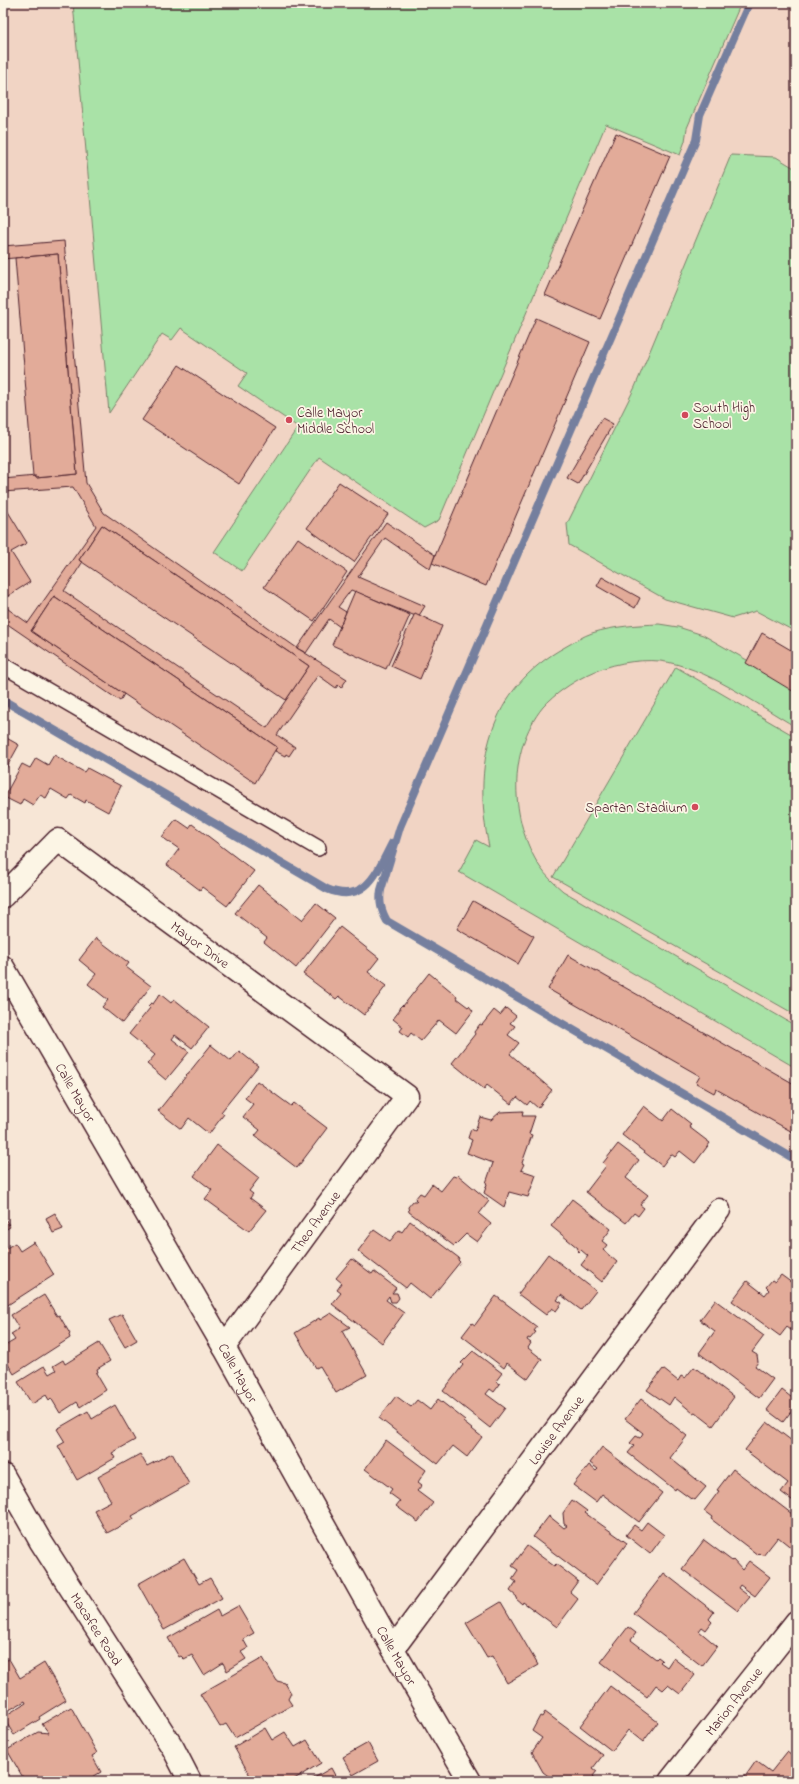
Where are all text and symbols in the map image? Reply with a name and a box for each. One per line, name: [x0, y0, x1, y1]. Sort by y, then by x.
place label: South High School: [693, 398, 755, 435]
place label: Calle Mayor Middle School: [297, 403, 374, 440]
marker: South High School: [680, 410, 690, 420]
marker: Calle Mayor Middle School: [284, 415, 294, 425]
place label: Spartan Stadium: [585, 798, 687, 819]
marker: Spartan Stadium: [690, 802, 700, 812]
street label: Mayor Drive: [166, 917, 234, 975]
street label: Calle Mayor: [49, 1059, 101, 1127]
street label: Theo Avenue: [286, 1186, 347, 1259]
street label: Calle Mayor: [212, 1340, 263, 1408]
street label: Louise Avenue: [524, 1391, 590, 1470]
street label: Macafee Road: [64, 1589, 127, 1670]
street label: Calle Mayor: [370, 1622, 421, 1690]
street label: Marion Avenue: [701, 1663, 769, 1741]

